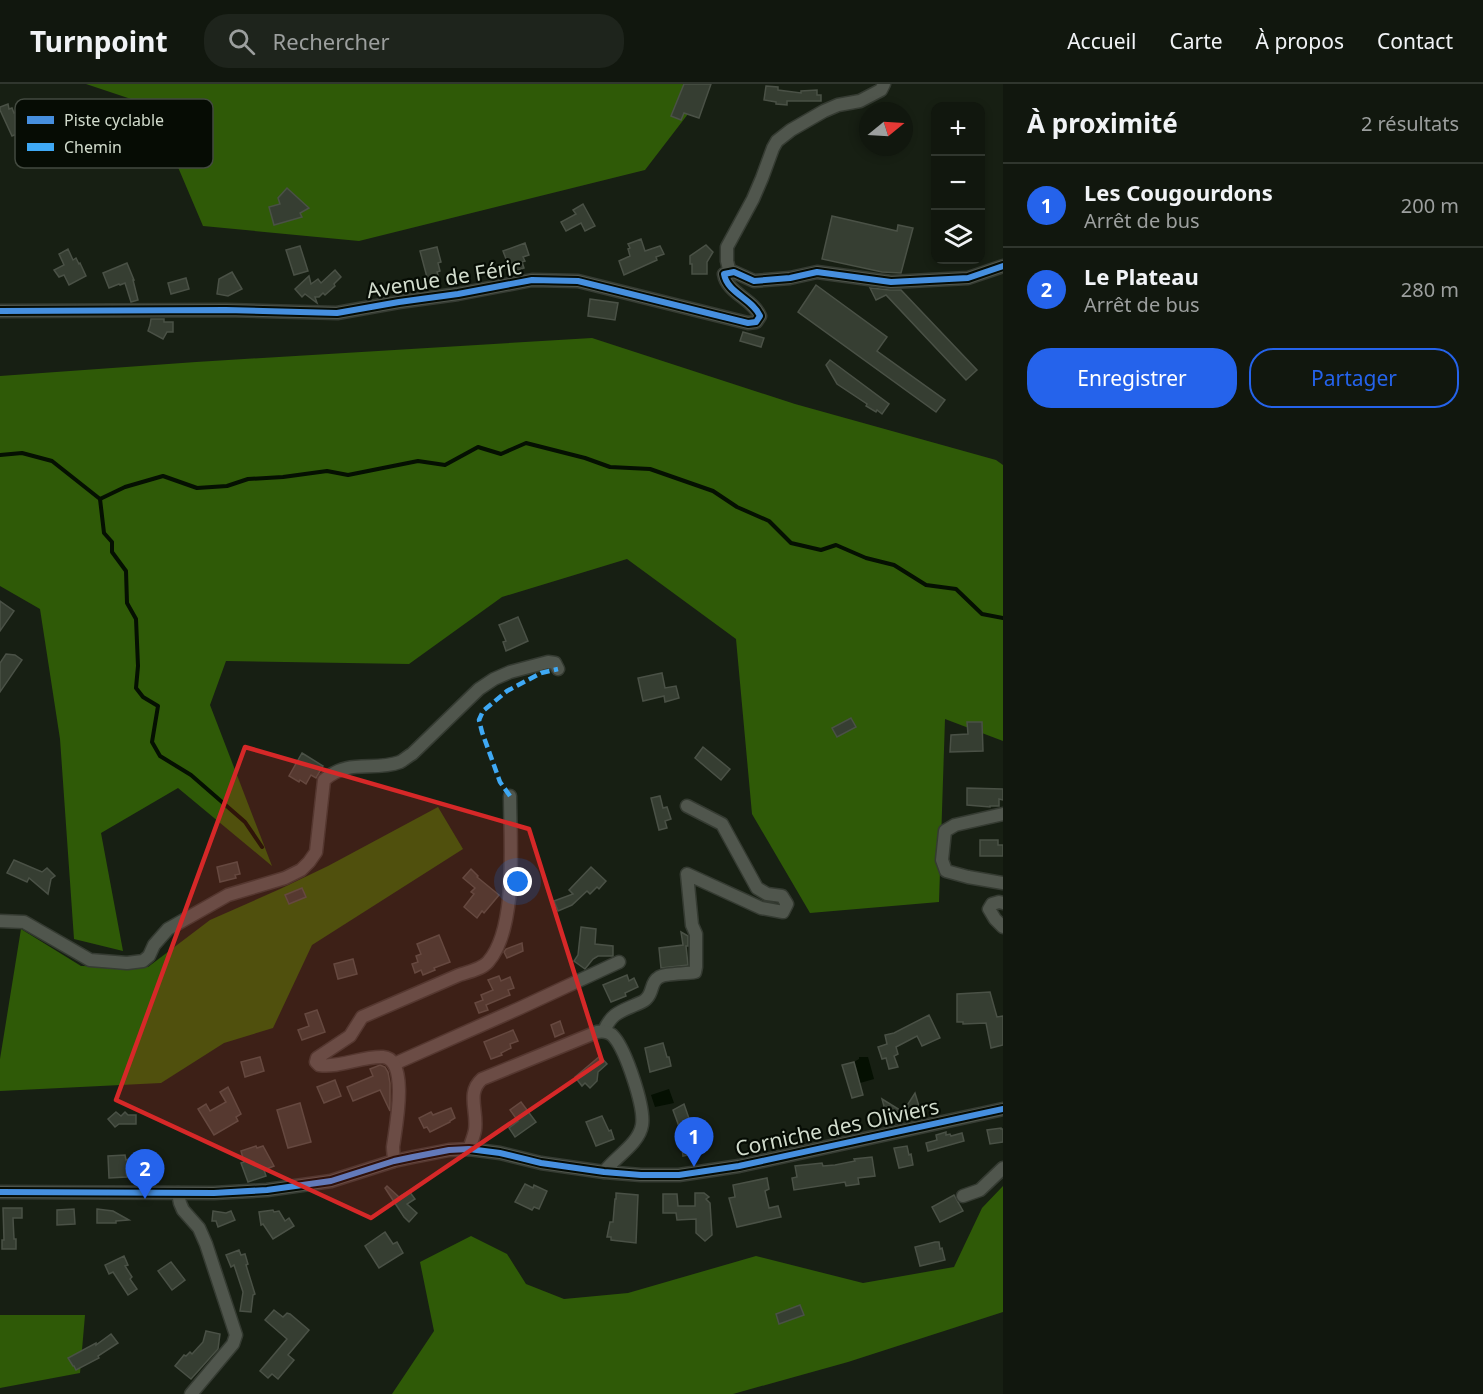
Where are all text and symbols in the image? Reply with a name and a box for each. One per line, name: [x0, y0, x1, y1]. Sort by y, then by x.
search box: [204, 14, 624, 68]
text: Turnpoint: [30, 22, 168, 60]
icon: search: [225, 25, 258, 58]
text: Rechercher: [273, 26, 390, 56]
text: Accueil: [1067, 27, 1136, 55]
text: Carte: [1169, 27, 1223, 55]
text: À propos: [1256, 27, 1344, 55]
text: Contact: [1377, 27, 1453, 55]
legend: [15, 99, 213, 168]
north arrow: [859, 102, 913, 156]
map controls: [931, 102, 985, 264]
button: +: [931, 102, 985, 156]
text: À proximité: [1027, 105, 1178, 141]
text: Piste cyclable: [64, 109, 164, 131]
text: 2 résultats: [1361, 110, 1459, 137]
text: Chemin: [64, 136, 122, 158]
button: −: [931, 156, 985, 210]
text: Les Cougourdons: [1084, 177, 1273, 207]
text: 1: [1041, 192, 1052, 219]
text: 200 m: [1401, 192, 1459, 219]
text: Arrêt de bus: [1084, 207, 1200, 234]
button: layers: [931, 210, 985, 264]
street label: Avenue de Féric: [365, 252, 523, 304]
text: Le Plateau: [1084, 261, 1199, 291]
text: 2: [1041, 276, 1052, 303]
text: 280 m: [1401, 276, 1459, 303]
text: Arrêt de bus: [1084, 291, 1200, 318]
button: Enregistrer: [1027, 348, 1237, 408]
button: Partager: [1249, 348, 1459, 408]
your location: [503, 867, 532, 896]
street label: Corniche des Oliviers: [733, 1092, 941, 1162]
pin: 1: [674, 1118, 714, 1167]
pin: 2: [126, 1150, 164, 1199]

